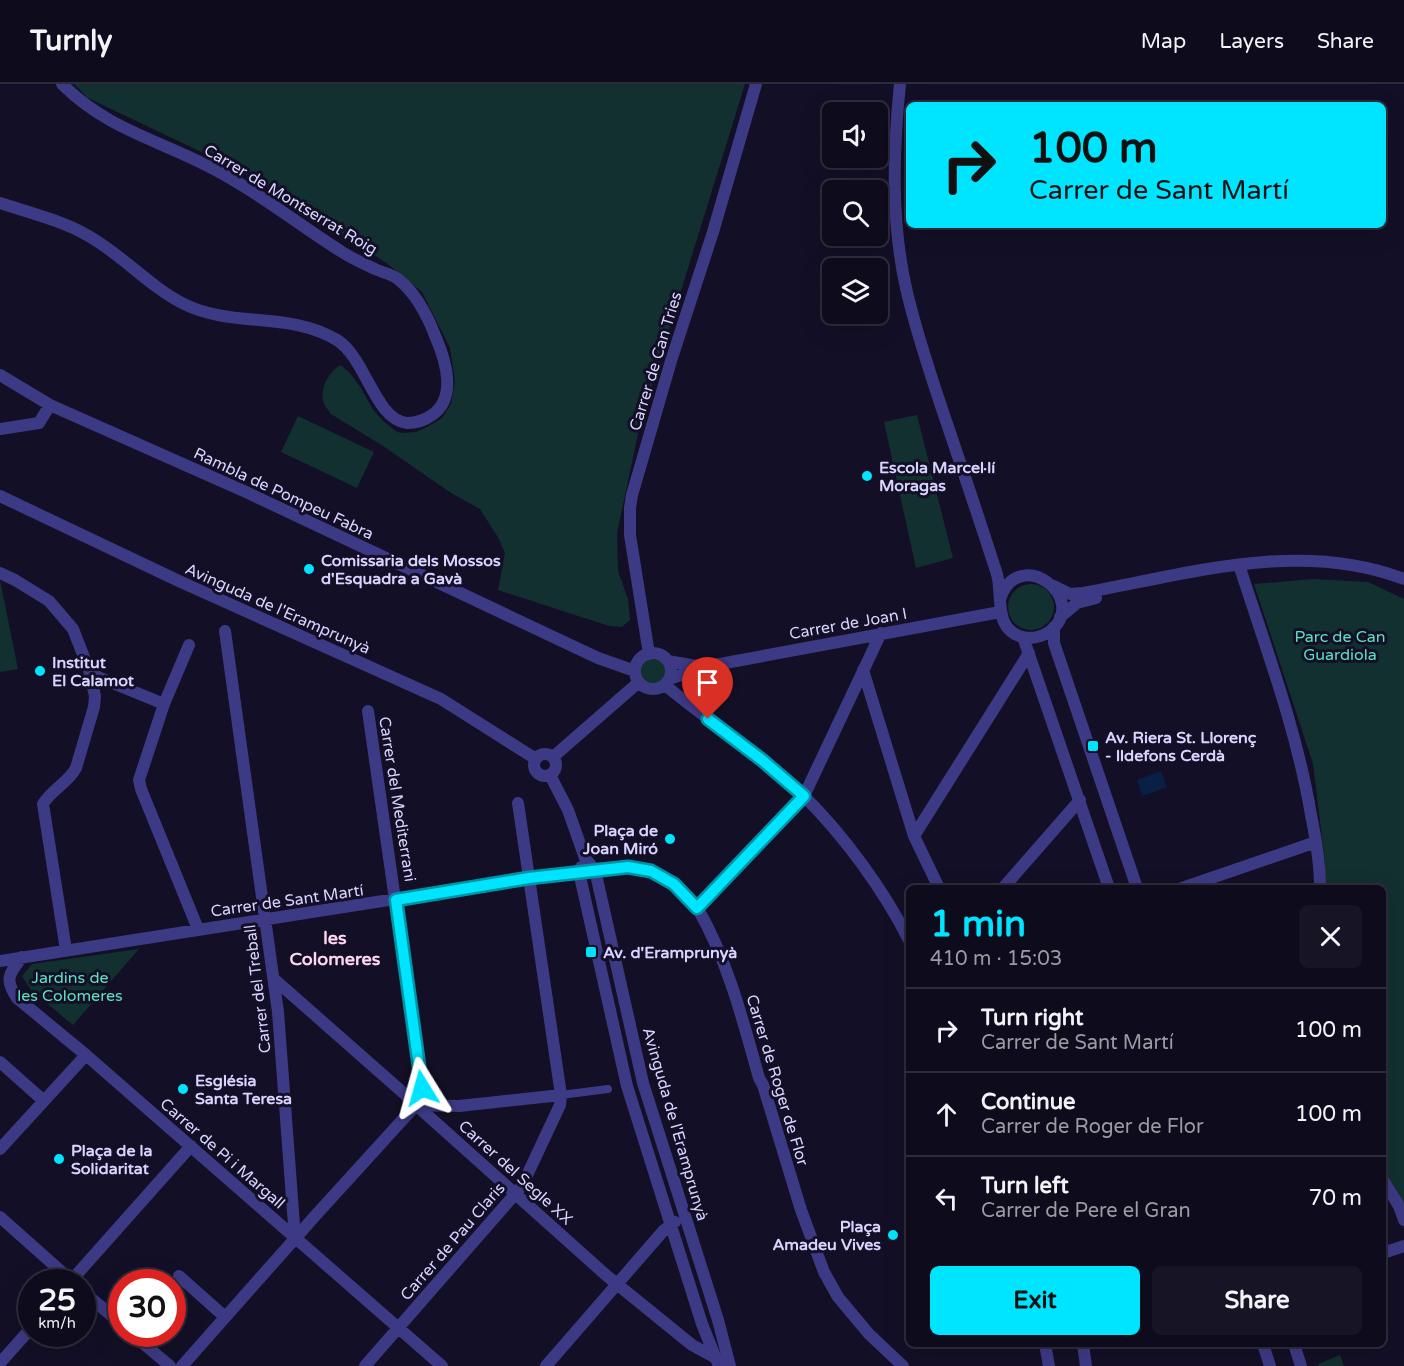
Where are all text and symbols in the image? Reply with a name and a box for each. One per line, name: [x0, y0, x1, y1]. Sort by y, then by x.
text: Turnly: [30, 24, 112, 58]
text: Map: [1141, 29, 1186, 54]
text: Layers: [1219, 29, 1284, 54]
text: Share: [1317, 29, 1374, 54]
map controls: [822, 102, 888, 324]
button: sound: [822, 102, 888, 168]
text: 100 m: [1029, 123, 1158, 174]
icon: right: [930, 126, 1008, 204]
street label: Carrer de Montserrat Roig: [200, 140, 381, 260]
text: Carrer de Sant Martí: [1029, 174, 1289, 207]
button: search: [822, 180, 888, 246]
button: layers: [822, 258, 888, 324]
street label: Carrer de Can Tries: [625, 289, 687, 433]
street label: Rambla de Pompeu Fabra: [190, 443, 377, 544]
place label: Escola Marcel·lí Moragas: [879, 458, 995, 496]
marker: Escola Marcel·lí Moragas: [860, 469, 874, 483]
place label: Comissaria dels Mossos d'Esquadra a Gavà: [321, 551, 501, 589]
street label: Avinguda de l'Eramprunyà: [182, 559, 373, 659]
marker: Comissaria dels Mossos d'Esquadra a Gavà: [302, 562, 316, 576]
street label: Carrer de Joan I: [788, 604, 909, 644]
park label: Parc de Can Guardiola: [1294, 627, 1386, 665]
place label: Institut El Calamot: [52, 653, 135, 691]
pin: [682, 657, 733, 719]
marker: Institut El Calamot: [33, 664, 47, 678]
icon: arrive: [691, 666, 724, 699]
street label: Carrer del Mediterrani: [374, 715, 420, 883]
place label: Av. Riera St. Llorenç - Ildefons Cerdà: [1105, 728, 1257, 766]
marker: Av. Riera St. Llorenç - Ildefons Cerdà: [1086, 739, 1100, 753]
place label: Plaça de Joan Miró: [582, 821, 658, 859]
marker: Plaça de Joan Miró: [663, 832, 677, 846]
street label: Carrer de Sant Martí: [209, 880, 365, 922]
text: 1 min: [930, 903, 1026, 946]
button: close: [1299, 905, 1362, 968]
street label: Carrer del Treball: [240, 923, 276, 1054]
district label: les Colomeres: [290, 927, 381, 970]
place label: Av. d'Eramprunyà: [603, 943, 737, 963]
marker: Av. d'Eramprunyà: [584, 945, 598, 959]
text: 410 m · 15:03: [930, 947, 1062, 971]
park label: Jardins de les Colomeres: [17, 968, 123, 1006]
street label: Carrer de Roger de Flor: [741, 992, 813, 1169]
text: Turn right: [981, 1005, 1083, 1031]
icon: right: [930, 1014, 963, 1047]
text: 100 m: [1295, 1017, 1362, 1043]
street label: Avinguda de l'Eramprunyà: [638, 1025, 712, 1223]
text: Carrer de Sant Martí: [981, 1031, 1174, 1055]
position arrow: [390, 1056, 454, 1120]
place label: Església Santa Teresa: [195, 1071, 292, 1109]
marker: Església Santa Teresa: [176, 1082, 190, 1096]
text: Continue: [981, 1089, 1076, 1115]
street label: Carrer de Pi i Margall: [156, 1094, 289, 1213]
icon: ahead: [930, 1098, 963, 1131]
text: 100 m: [1295, 1101, 1362, 1127]
text: Carrer de Roger de Flor: [981, 1115, 1204, 1139]
street label: Carrer del Segle XX: [454, 1116, 577, 1229]
place label: Plaça de la Solidaritat: [71, 1141, 153, 1179]
marker: Plaça de la Solidaritat: [52, 1152, 66, 1166]
text: Turn left: [981, 1173, 1069, 1199]
street label: Carrer de Pau Claris: [396, 1179, 509, 1305]
icon: left: [930, 1182, 963, 1215]
text: 70 m: [1308, 1185, 1362, 1211]
text: Carrer de Pere el Gran: [981, 1199, 1191, 1223]
place label: Plaça Amadeu Vives: [772, 1217, 881, 1255]
marker: Plaça Amadeu Vives: [886, 1228, 900, 1242]
button: Exit: [930, 1266, 1140, 1335]
button: Share: [1152, 1266, 1362, 1335]
speed limit sign: 30: [108, 1269, 186, 1347]
text: 25: [38, 1282, 76, 1319]
text: km/h: [38, 1314, 76, 1332]

